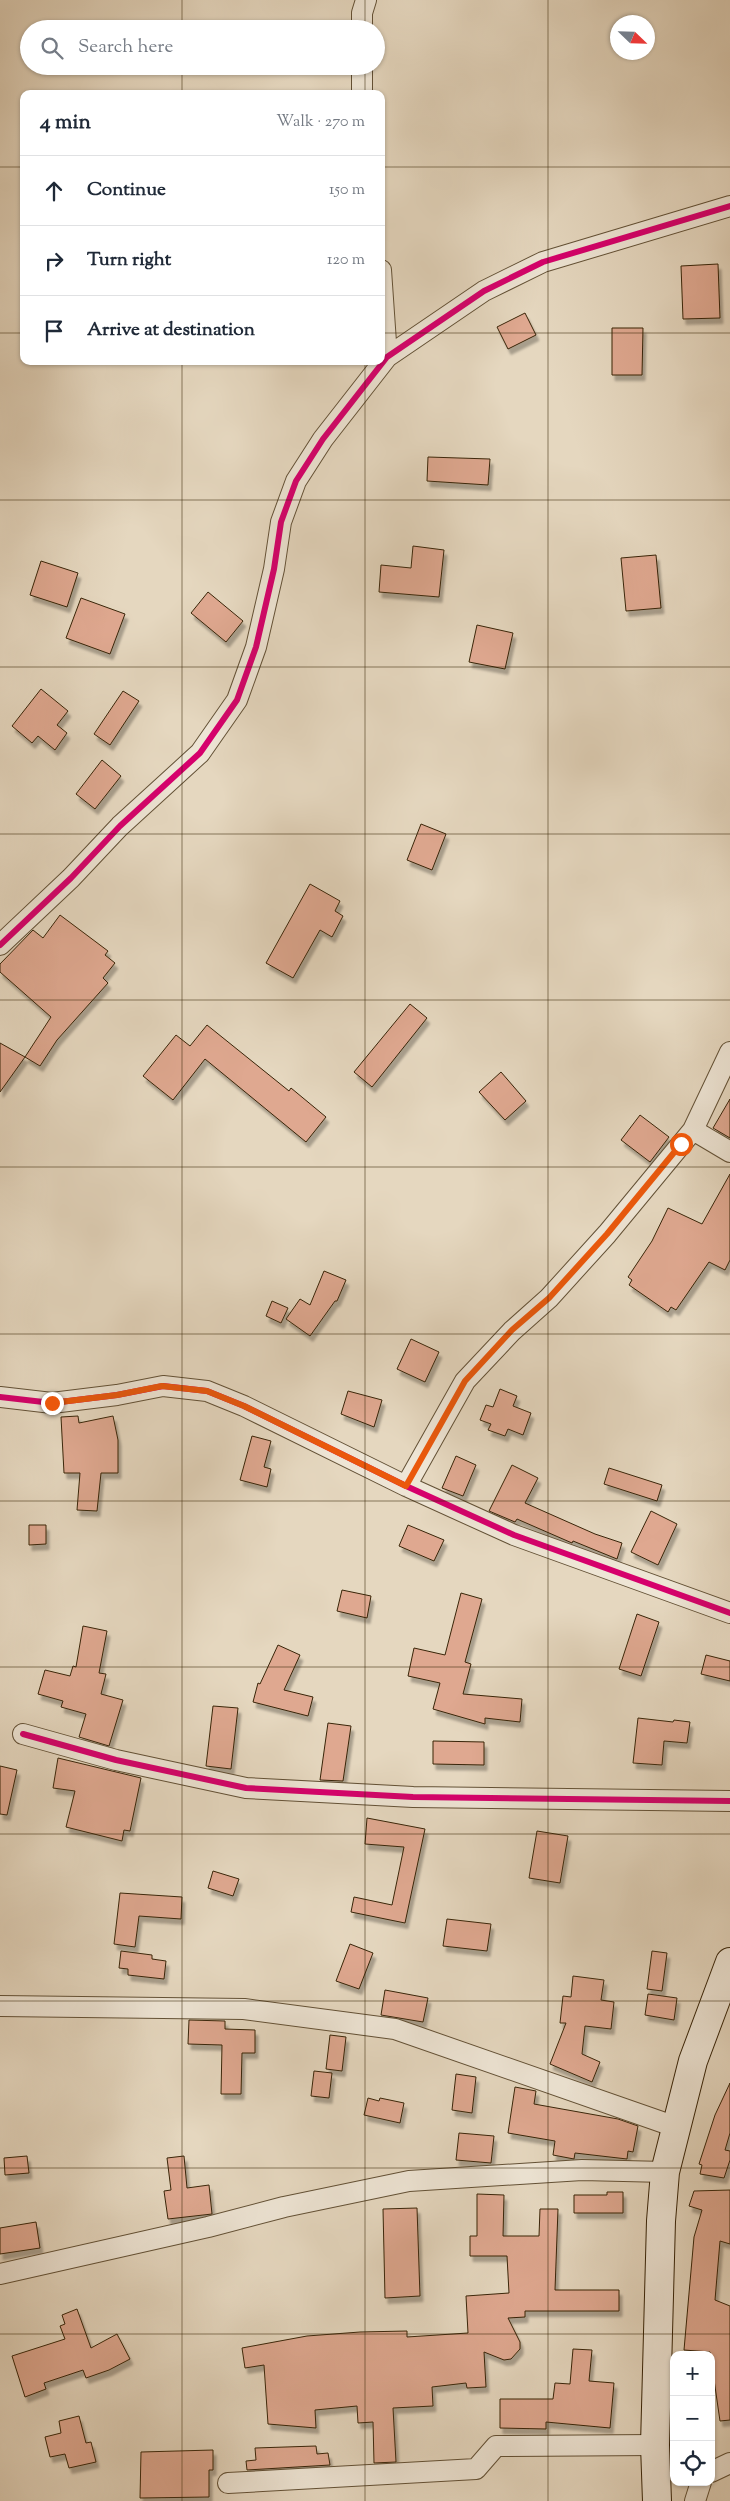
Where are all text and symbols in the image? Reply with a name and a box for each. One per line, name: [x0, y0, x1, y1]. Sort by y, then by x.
north arrow: [610, 15, 655, 60]
search box: [20, 20, 385, 75]
icon: search: [38, 34, 66, 62]
text: Search here: [78, 34, 173, 61]
text: 4 min: [40, 108, 91, 138]
text: Walk · 270 m: [276, 111, 365, 134]
icon: ahead: [40, 177, 68, 205]
text: Continue: [87, 177, 166, 204]
text: 150 m: [329, 179, 365, 202]
icon: right: [40, 247, 68, 275]
text: Turn right: [87, 247, 171, 274]
text: 120 m: [327, 249, 365, 272]
icon: arrive: [40, 317, 68, 345]
text: Arrive at destination: [87, 317, 255, 344]
route start: [670, 1133, 693, 1156]
route end: [41, 1392, 64, 1415]
map controls: [670, 2351, 715, 2486]
button: +: [670, 2351, 715, 2396]
button: −: [670, 2396, 715, 2441]
button: locate: [670, 2441, 715, 2486]

